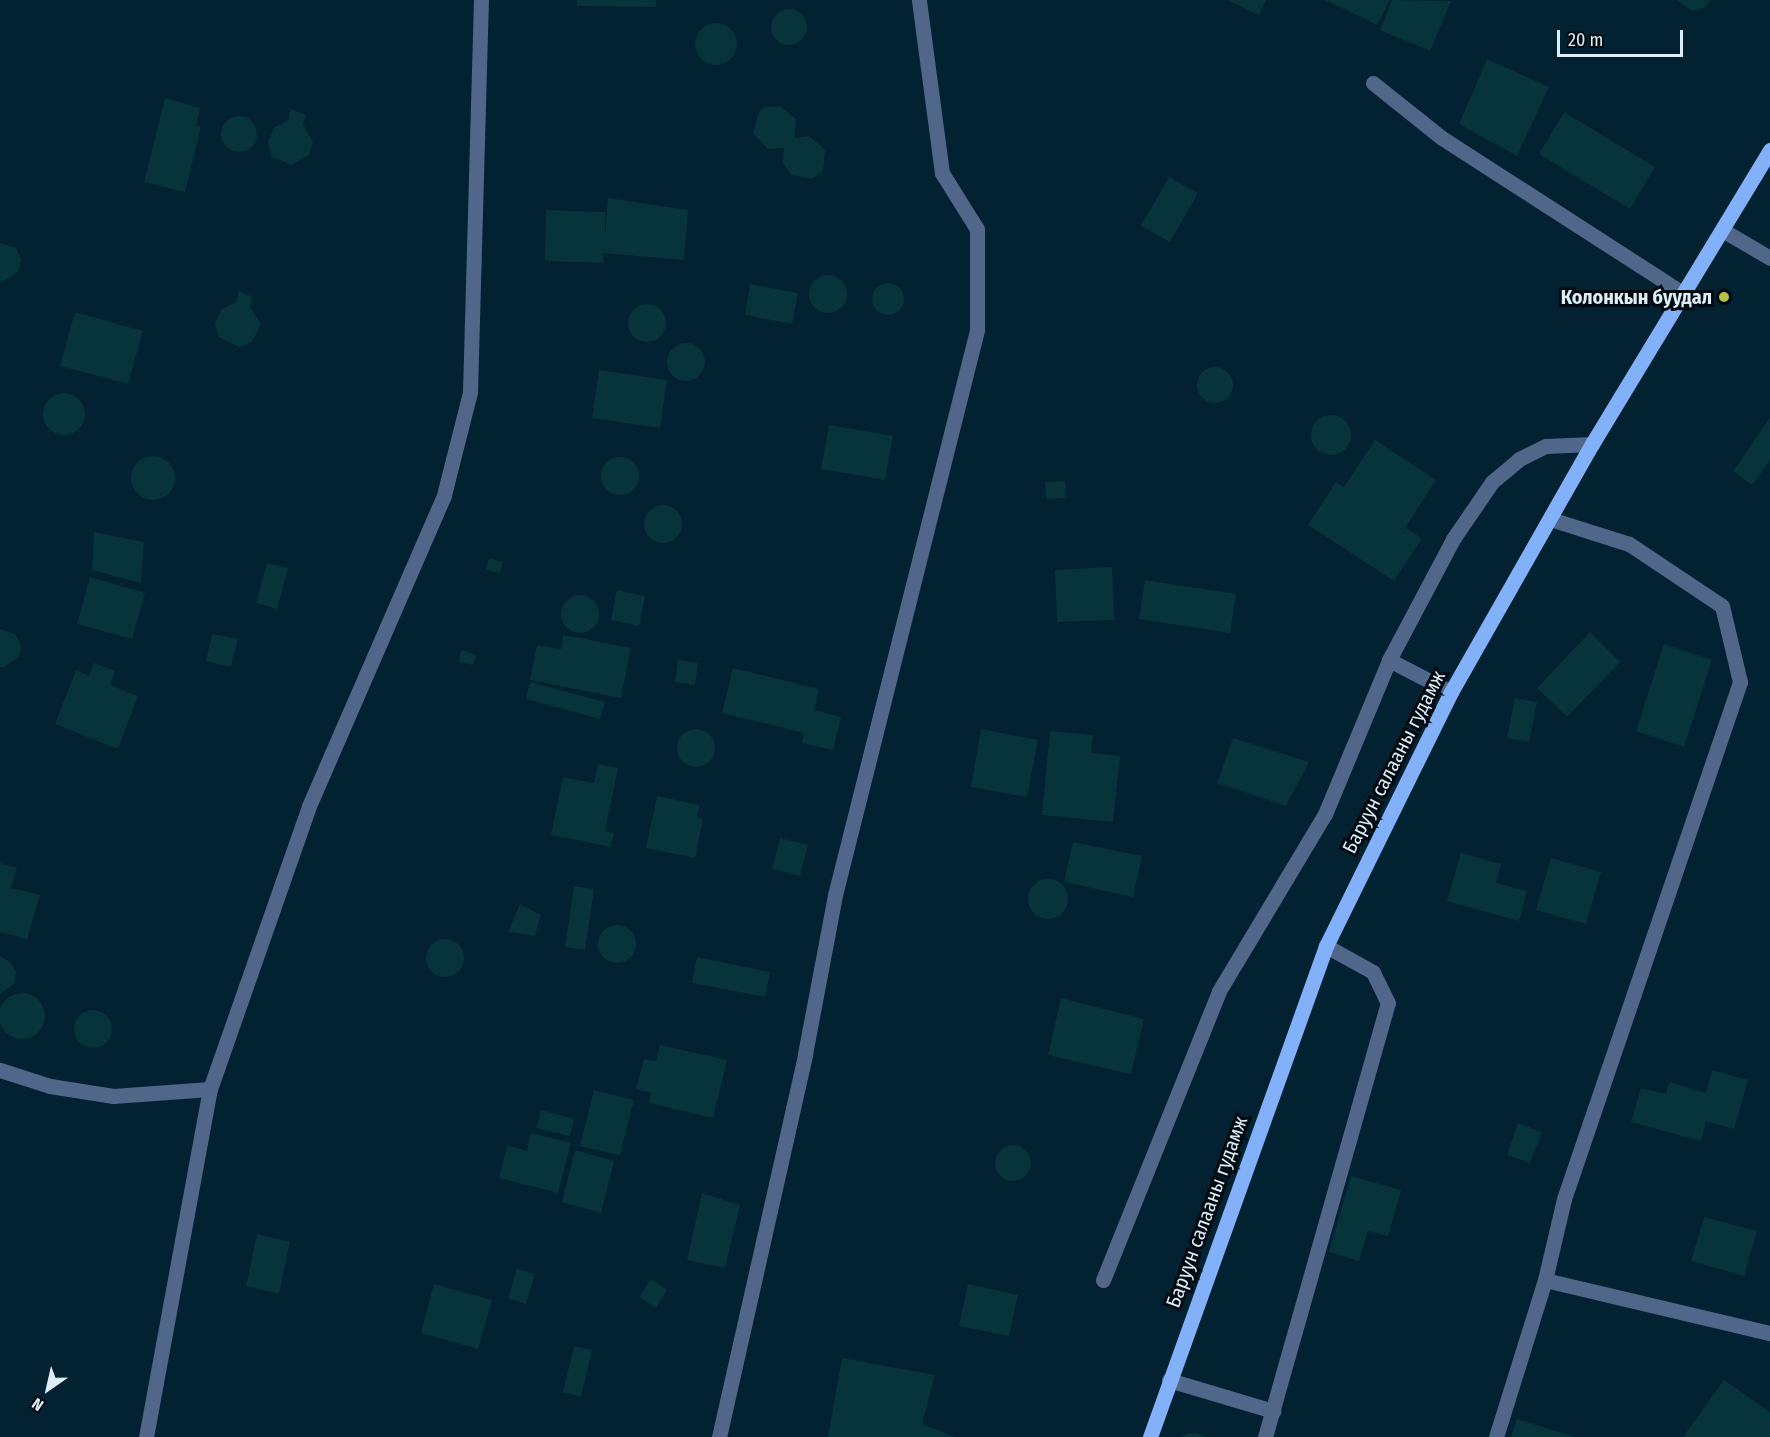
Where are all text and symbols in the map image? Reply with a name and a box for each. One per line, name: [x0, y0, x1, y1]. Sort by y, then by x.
scale bar: [1560, 18, 1686, 56]
text: 20 m: [1568, 29, 1603, 51]
place label: Колонкын буудал: [1561, 285, 1712, 309]
marker: Колонкын буудал: [1717, 290, 1731, 304]
street label: Баруун салааны гудамж: [1337, 667, 1451, 857]
street label: Баруун салааны гудамж: [1161, 1113, 1253, 1311]
north arrow: [18, 1359, 78, 1419]
text: N: [28, 1394, 47, 1415]

